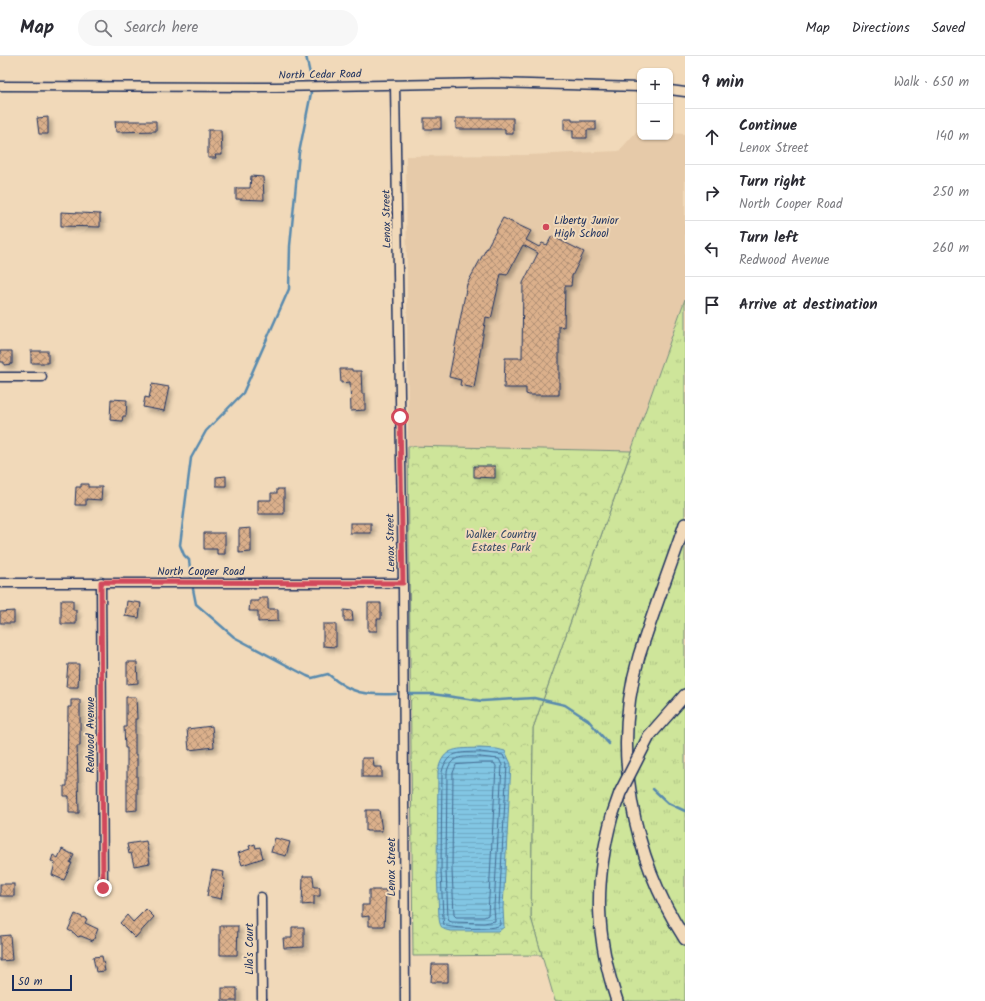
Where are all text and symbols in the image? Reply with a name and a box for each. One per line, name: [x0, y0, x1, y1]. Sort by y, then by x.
search box: [78, 10, 358, 46]
text: Map: [20, 13, 54, 43]
text: Search here: [124, 16, 198, 40]
icon: search: [92, 17, 114, 39]
text: Map: [805, 17, 830, 39]
text: Directions: [852, 17, 910, 39]
text: Saved: [932, 17, 965, 39]
street label: North Cedar Road: [278, 65, 362, 85]
map controls: [637, 68, 673, 140]
button: +: [637, 68, 673, 104]
text: 9 min: [701, 69, 744, 96]
text: Walk · 650 m: [894, 72, 969, 93]
button: −: [637, 104, 673, 140]
text: Continue: [739, 114, 797, 138]
icon: ahead: [701, 126, 723, 148]
text: 140 m: [936, 126, 969, 147]
text: Lenox Street: [739, 138, 809, 159]
text: Turn right: [739, 170, 806, 194]
icon: right: [701, 182, 723, 204]
text: 250 m: [932, 182, 969, 203]
street label: Lenox Street: [377, 189, 397, 249]
text: North Cooper Road: [739, 194, 842, 215]
place label: Liberty Junior High School: [554, 212, 620, 243]
marker: Liberty Junior High School: [541, 222, 551, 232]
text: Turn left: [739, 226, 799, 250]
icon: left: [701, 238, 723, 260]
text: 260 m: [932, 238, 969, 259]
text: Redwood Avenue: [739, 250, 829, 271]
text: Arrive at destination: [739, 293, 878, 317]
icon: arrive: [701, 294, 723, 316]
route start: [391, 408, 409, 426]
street label: Lenox Street: [381, 513, 401, 573]
park label: Walker Country Estates Park: [466, 526, 537, 557]
street label: North Cooper Road: [157, 563, 245, 581]
street label: Redwood Avenue: [82, 697, 100, 773]
street label: Lenox Street: [383, 837, 401, 896]
route end: [94, 879, 112, 897]
street label: Lila's Court: [241, 922, 259, 975]
scale bar: [12, 973, 72, 992]
text: 50 m: [18, 973, 43, 991]

